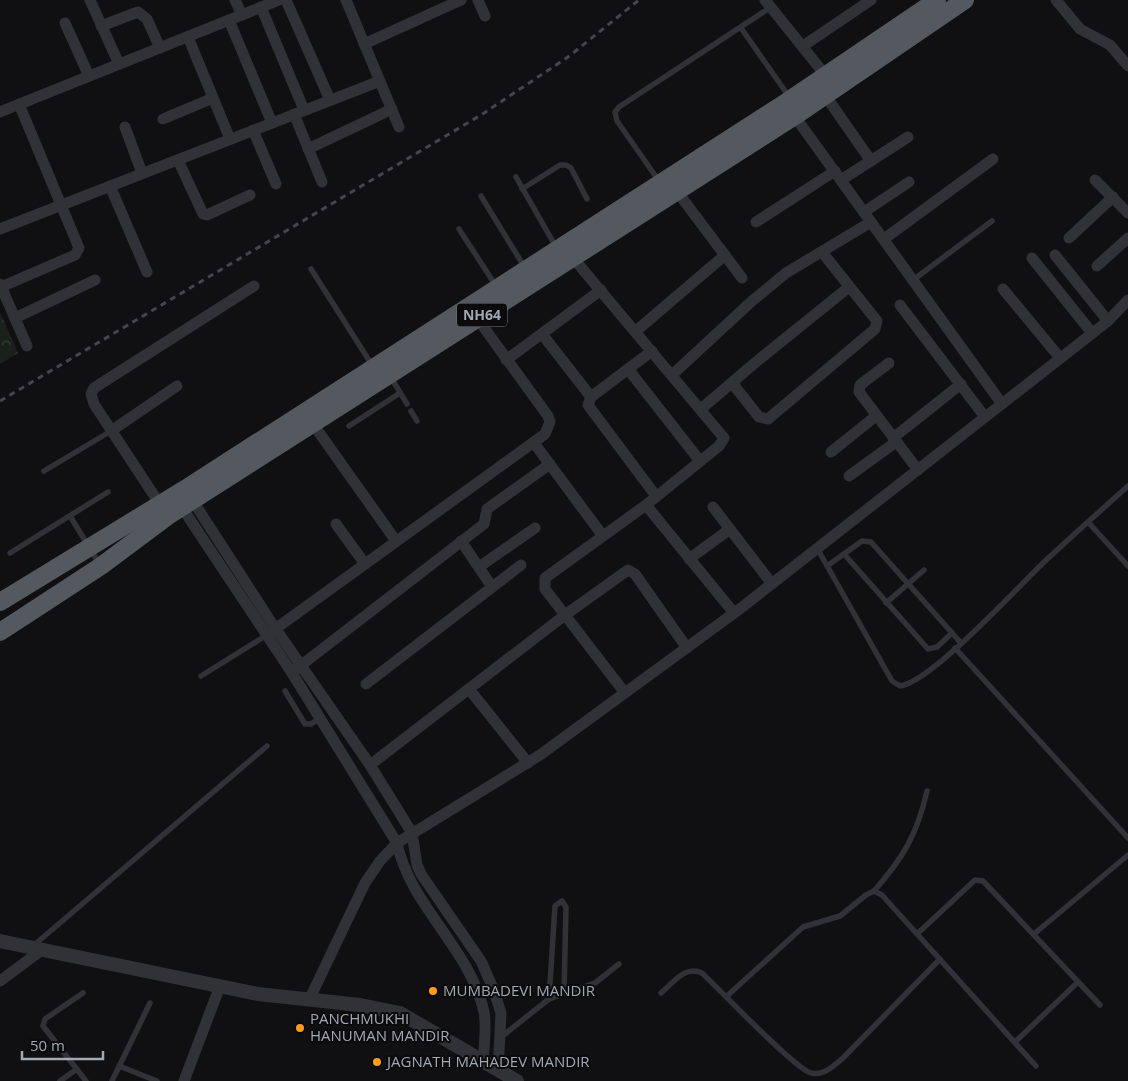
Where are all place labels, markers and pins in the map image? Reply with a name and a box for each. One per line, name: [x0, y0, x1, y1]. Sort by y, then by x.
place label: MUMBADEVI MANDIR: [443, 980, 596, 1000]
marker: MUMBADEVI MANDIR: [427, 985, 439, 997]
place label: PANCHMUKHI HANUMAN MANDIR: [310, 1008, 450, 1045]
marker: PANCHMUKHI HANUMAN MANDIR: [294, 1022, 306, 1034]
place label: JAGNATH MAHADEV MANDIR: [385, 1051, 590, 1071]
marker: JAGNATH MAHADEV MANDIR: [371, 1056, 383, 1068]

